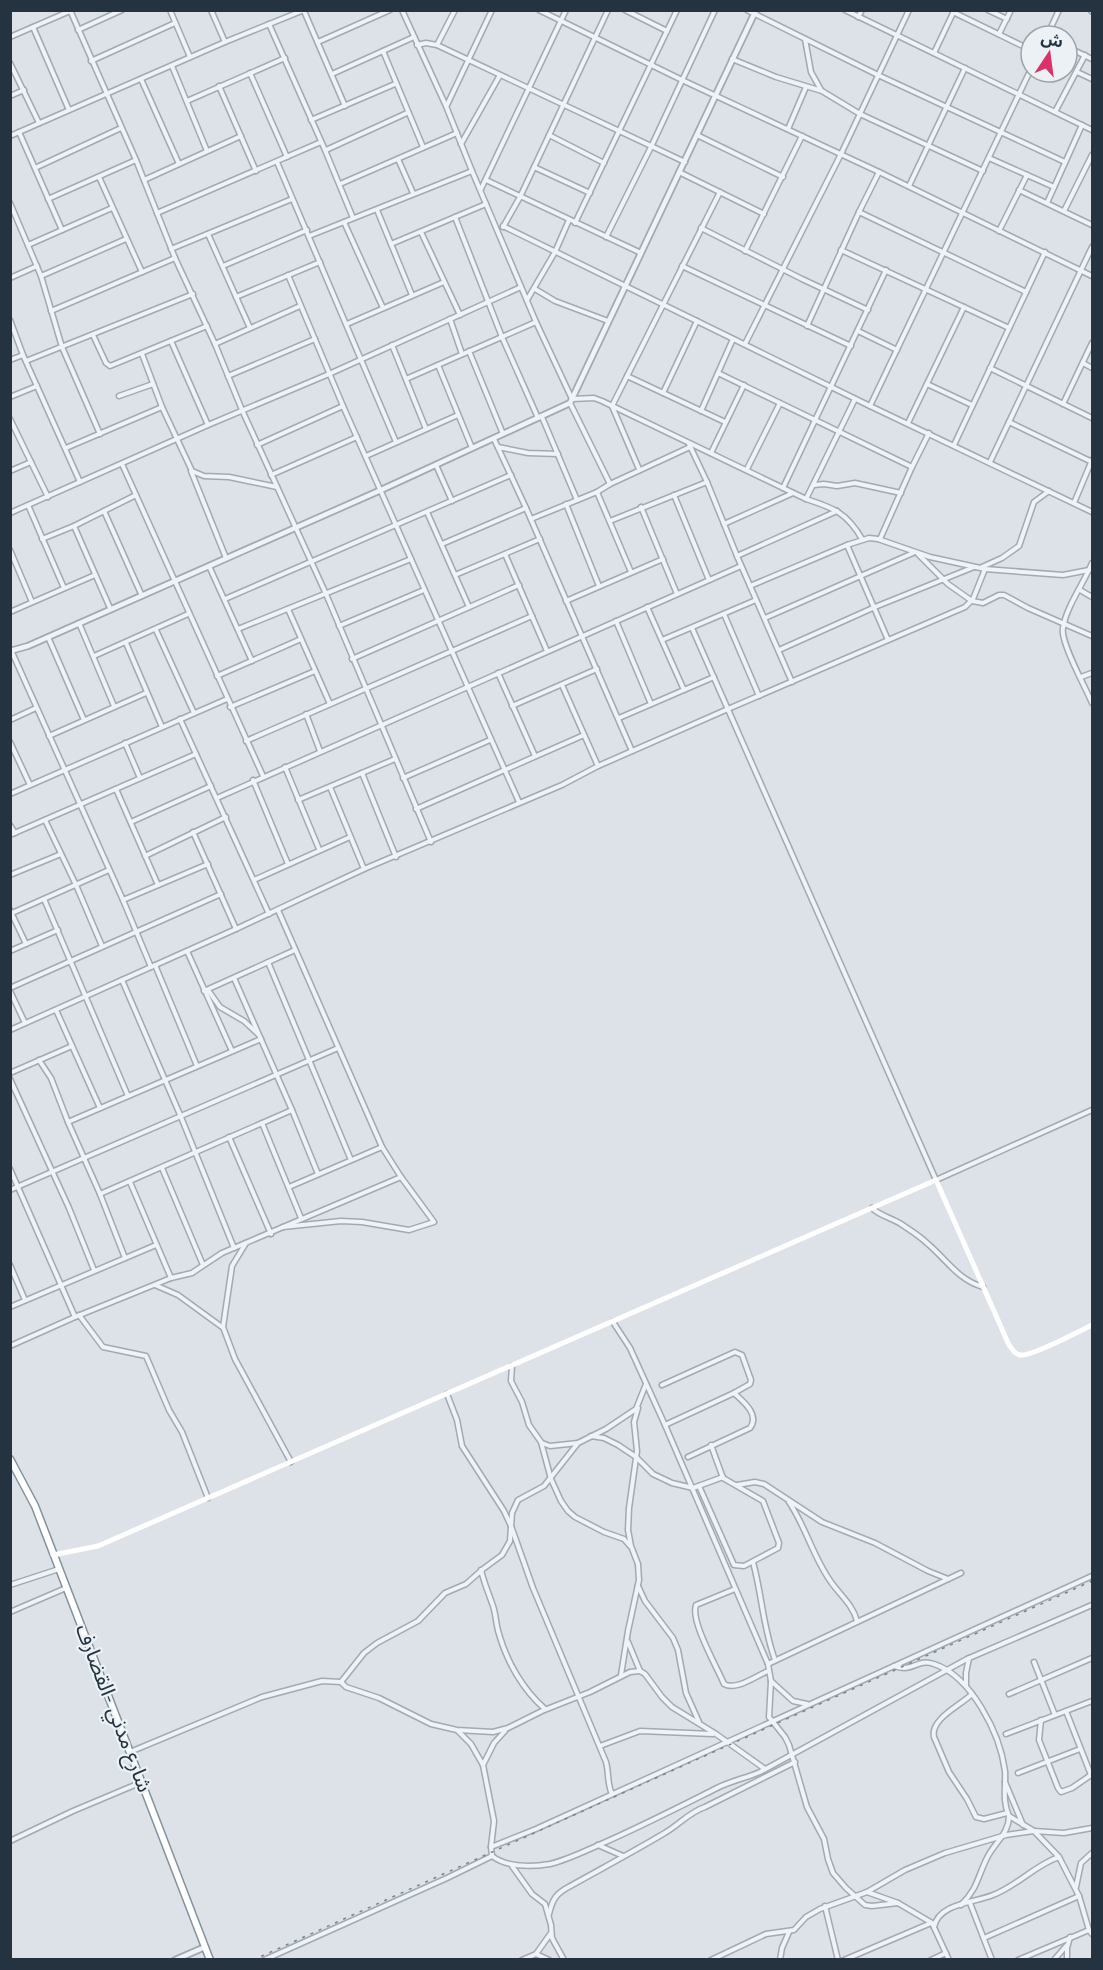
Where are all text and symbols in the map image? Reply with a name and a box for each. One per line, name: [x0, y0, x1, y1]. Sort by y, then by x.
north arrow: [1019, 24, 1079, 84]
text: ش: [1039, 28, 1065, 52]
street label: شارع مدني -القضارف: [67, 1620, 158, 1797]

